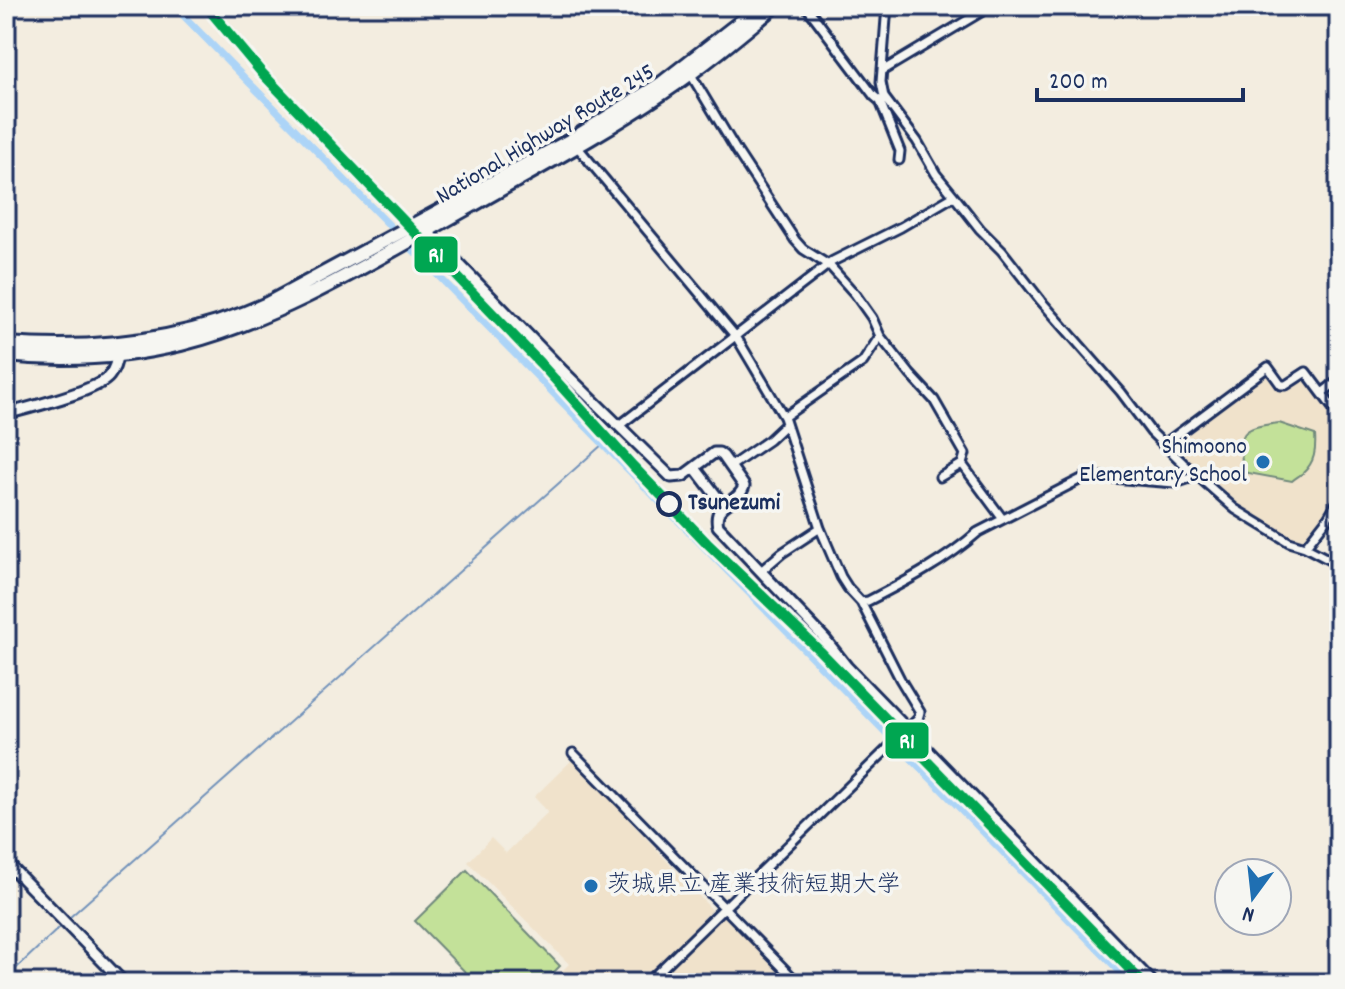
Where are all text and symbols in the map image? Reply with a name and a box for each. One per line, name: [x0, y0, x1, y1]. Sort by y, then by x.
scale bar: [1037, 52, 1243, 102]
street label: National Highway Route 245: [430, 56, 662, 214]
text: 200 m: [1049, 66, 1108, 100]
line badge: R1: [413, 235, 459, 274]
text: R1: [428, 242, 444, 273]
place label: Shimoono Elementary School: [1079, 431, 1247, 493]
marker: Shimoono Elementary School: [1254, 453, 1272, 471]
place label: Tsunezumi: [688, 487, 781, 521]
marker: Tsunezumi: [657, 492, 681, 516]
line badge: R1: [884, 721, 930, 760]
text: R1: [899, 728, 915, 759]
north arrow: [1213, 857, 1293, 937]
place label: 茨城県立 産業技術短期大学: [607, 869, 901, 903]
marker: 茨城県立 産業技術短期大学: [582, 877, 600, 895]
text: N: [1239, 897, 1258, 929]

